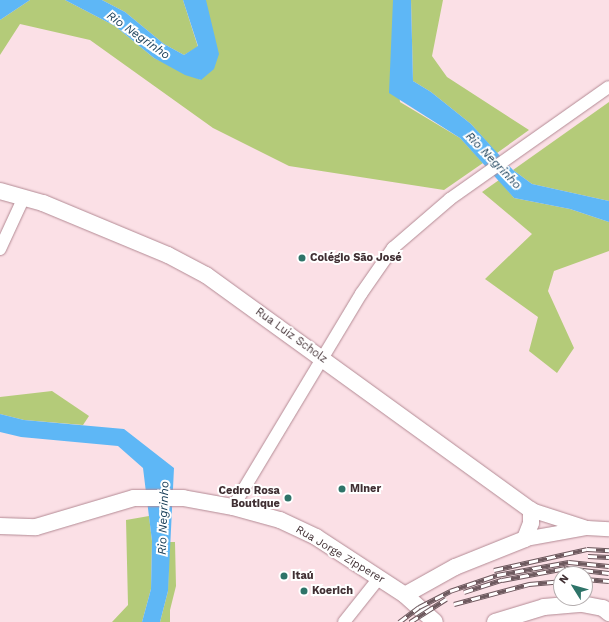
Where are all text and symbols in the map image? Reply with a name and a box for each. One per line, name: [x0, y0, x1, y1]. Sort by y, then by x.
water label: Rio Negrinho: [104, 9, 172, 63]
water label: Rio Negrinho: [462, 129, 524, 193]
place label: Colégio São José: [310, 251, 402, 265]
marker: Colégio São José: [297, 253, 307, 263]
street label: Rua Luiz Scholz: [252, 305, 330, 367]
water label: Rio Negrinho: [156, 481, 172, 555]
place label: Miner: [350, 482, 381, 496]
marker: Miner: [337, 484, 347, 494]
place label: Cedro Rosa Boutique: [219, 485, 280, 511]
marker: Cedro Rosa Boutique: [283, 493, 293, 503]
street label: Rua Jorge Zipperer: [293, 523, 387, 587]
north arrow: [553, 566, 593, 606]
place label: Itaú: [292, 569, 314, 583]
marker: Itaú: [279, 571, 289, 581]
text: N: [556, 572, 571, 586]
place label: Koerich: [312, 584, 353, 598]
marker: Koerich: [299, 586, 309, 596]

